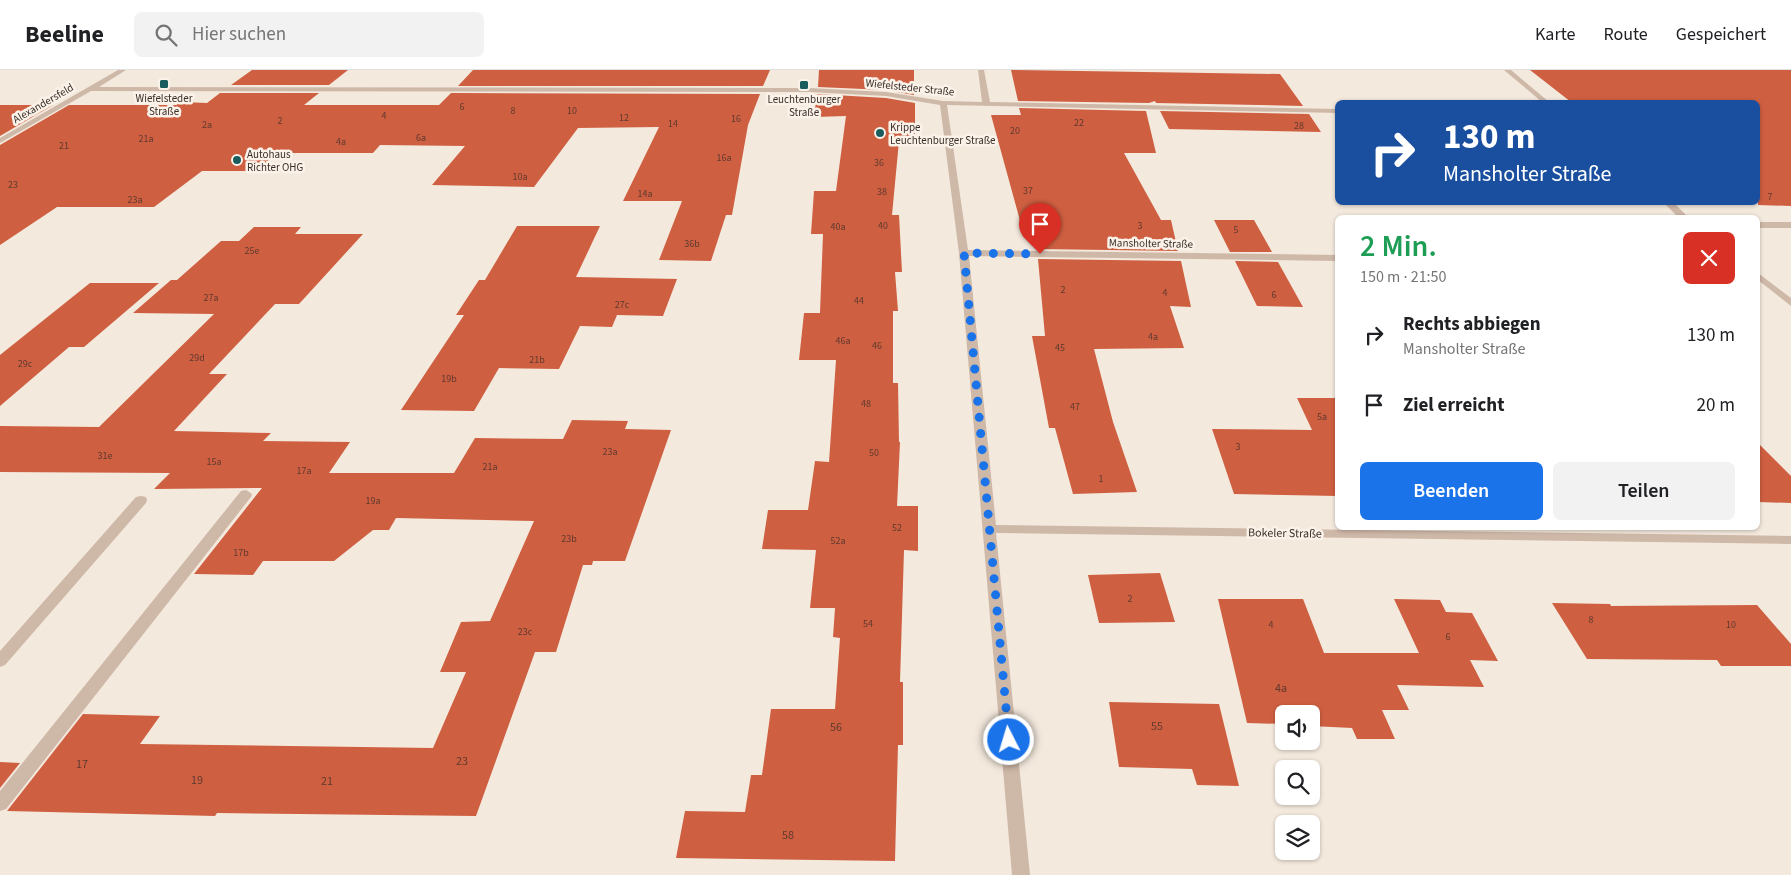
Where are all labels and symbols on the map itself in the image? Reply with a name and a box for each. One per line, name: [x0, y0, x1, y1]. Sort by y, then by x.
street label: Wiefelsteder Straße: [865, 75, 956, 100]
marker: Wiefelsteder Straße: [158, 78, 170, 90]
marker: Leuchtenburger Straße: [798, 79, 810, 91]
street label: Alexandersfeld: [10, 80, 76, 127]
place label: Wiefelsteder Straße: [136, 91, 193, 119]
place label: Leuchtenburger Straße: [767, 92, 841, 120]
house number: 6: [460, 100, 465, 114]
house number: 8: [511, 104, 516, 118]
house number: 10: [567, 104, 577, 118]
house number: 4: [382, 109, 387, 123]
house number: 12: [619, 111, 629, 125]
house number: 16: [731, 112, 741, 126]
house number: 2: [278, 114, 283, 128]
house number: 22: [1074, 116, 1084, 130]
house number: 14: [668, 117, 678, 131]
house number: 2a: [202, 118, 212, 132]
house number: 28: [1294, 119, 1304, 133]
place label: Krippe Leuchtenburger Straße: [890, 120, 996, 148]
house number: 20: [1010, 124, 1020, 138]
marker: Krippe Leuchtenburger Straße: [874, 127, 886, 139]
house number: 6a: [416, 131, 426, 145]
house number: 21a: [139, 132, 153, 146]
house number: 4a: [336, 135, 346, 149]
house number: 21: [59, 139, 69, 153]
place label: Autohaus Richter OHG: [247, 147, 303, 175]
house number: 16a: [717, 151, 731, 165]
marker: Autohaus Richter OHG: [231, 154, 243, 166]
house number: 36: [874, 156, 884, 170]
house number: 10a: [513, 170, 527, 184]
house number: 23: [8, 178, 18, 192]
house number: 37: [1023, 184, 1033, 198]
house number: 38: [877, 185, 887, 199]
house number: 14a: [638, 187, 652, 201]
house number: 7: [1768, 190, 1773, 204]
house number: 23a: [128, 193, 142, 207]
pin: [1019, 203, 1061, 254]
house number: 40: [878, 219, 888, 233]
house number: 3: [1138, 219, 1143, 233]
house number: 40a: [831, 220, 845, 234]
house number: 5: [1234, 223, 1239, 237]
street label: Mansholter Straße: [1109, 235, 1194, 252]
house number: 36b: [684, 237, 700, 251]
house number: 25e: [245, 244, 259, 258]
house number: 2: [1061, 283, 1066, 297]
house number: 4: [1163, 286, 1168, 300]
house number: 6: [1272, 288, 1277, 302]
house number: 27a: [204, 291, 218, 305]
house number: 44: [854, 294, 864, 308]
house number: 27c: [615, 298, 630, 312]
house number: 4a: [1148, 330, 1158, 344]
house number: 46a: [836, 334, 850, 348]
house number: 46: [872, 339, 882, 353]
house number: 45: [1055, 341, 1065, 355]
house number: 29d: [189, 351, 205, 365]
house number: 21b: [529, 353, 545, 367]
house number: 29c: [18, 357, 33, 371]
house number: 19b: [441, 372, 457, 386]
house number: 48: [861, 397, 871, 411]
house number: 47: [1070, 400, 1080, 414]
house number: 5a: [1317, 410, 1327, 424]
house number: 3: [1236, 440, 1241, 454]
house number: 23a: [603, 445, 617, 459]
house number: 50: [869, 446, 879, 460]
house number: 31e: [98, 449, 112, 463]
house number: 15a: [207, 455, 221, 469]
house number: 21a: [483, 460, 497, 474]
house number: 17a: [297, 464, 311, 478]
house number: 1: [1099, 472, 1104, 486]
house number: 19a: [366, 494, 380, 508]
house number: 52: [892, 521, 902, 535]
street label: Bokeler Straße: [1248, 524, 1322, 543]
house number: 23b: [561, 532, 577, 546]
house number: 52a: [831, 534, 845, 548]
house number: 17b: [233, 546, 249, 560]
house number: 2: [1128, 592, 1133, 606]
house number: 8: [1589, 613, 1594, 627]
house number: 54: [863, 617, 873, 631]
house number: 4: [1269, 618, 1274, 632]
house number: 10: [1726, 618, 1736, 632]
house number: 23c: [518, 625, 533, 639]
house number: 6: [1446, 630, 1451, 644]
house number: 4a: [1275, 680, 1287, 697]
position arrow: [982, 713, 1034, 765]
house number: 55: [1151, 718, 1163, 735]
house number: 56: [830, 719, 842, 736]
house number: 23: [456, 753, 468, 770]
house number: 17: [76, 756, 88, 773]
house number: 19: [191, 772, 203, 789]
house number: 21: [321, 773, 333, 790]
house number: 58: [782, 827, 794, 844]

